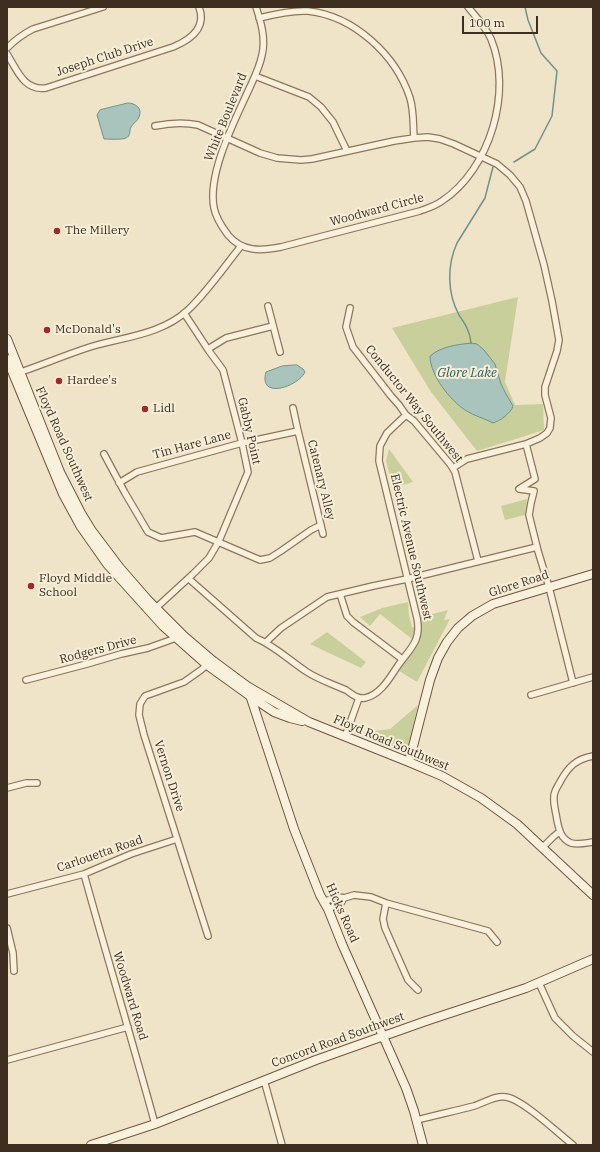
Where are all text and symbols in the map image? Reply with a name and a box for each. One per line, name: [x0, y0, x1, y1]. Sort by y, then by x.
scale bar: [464, 8, 540, 34]
text: 100 m: [469, 15, 505, 30]
street label: Joseph Club Drive: [55, 35, 155, 79]
street label: White Boulevard: [202, 71, 250, 163]
street label: Woodward Circle: [329, 191, 425, 229]
place label: The Millery: [65, 224, 129, 238]
marker: The Millery: [52, 226, 62, 236]
place label: McDonald's: [55, 323, 121, 337]
marker: McDonald's: [42, 325, 52, 335]
street label: Conductor Way Southwest: [362, 342, 466, 466]
water label: Glore Lake: [437, 365, 497, 381]
place label: Hardee's: [67, 374, 117, 388]
marker: Hardee's: [54, 376, 64, 386]
street label: Floyd Road Southwest: [32, 384, 96, 504]
street label: Gabby Point: [234, 396, 264, 466]
place label: Lidl: [153, 402, 175, 416]
marker: Lidl: [140, 404, 150, 414]
street label: Tin Hare Lane: [151, 428, 233, 462]
street label: Catenary Alley: [304, 439, 338, 521]
street label: Electric Avenue Southwest: [387, 472, 435, 622]
street label: Glore Road: [487, 568, 551, 600]
place label: Floyd Middle School: [39, 572, 112, 600]
marker: Floyd Middle School: [26, 581, 36, 591]
street label: Rodgers Drive: [58, 633, 138, 667]
street label: Floyd Road Southwest: [331, 712, 451, 774]
street label: Vernon Drive: [151, 738, 187, 814]
street label: Carlouetta Road: [55, 833, 145, 875]
street label: Hicks Road: [322, 881, 362, 945]
street label: Woodward Road: [110, 950, 150, 1042]
street label: Concord Road Southwest: [270, 1009, 406, 1071]

